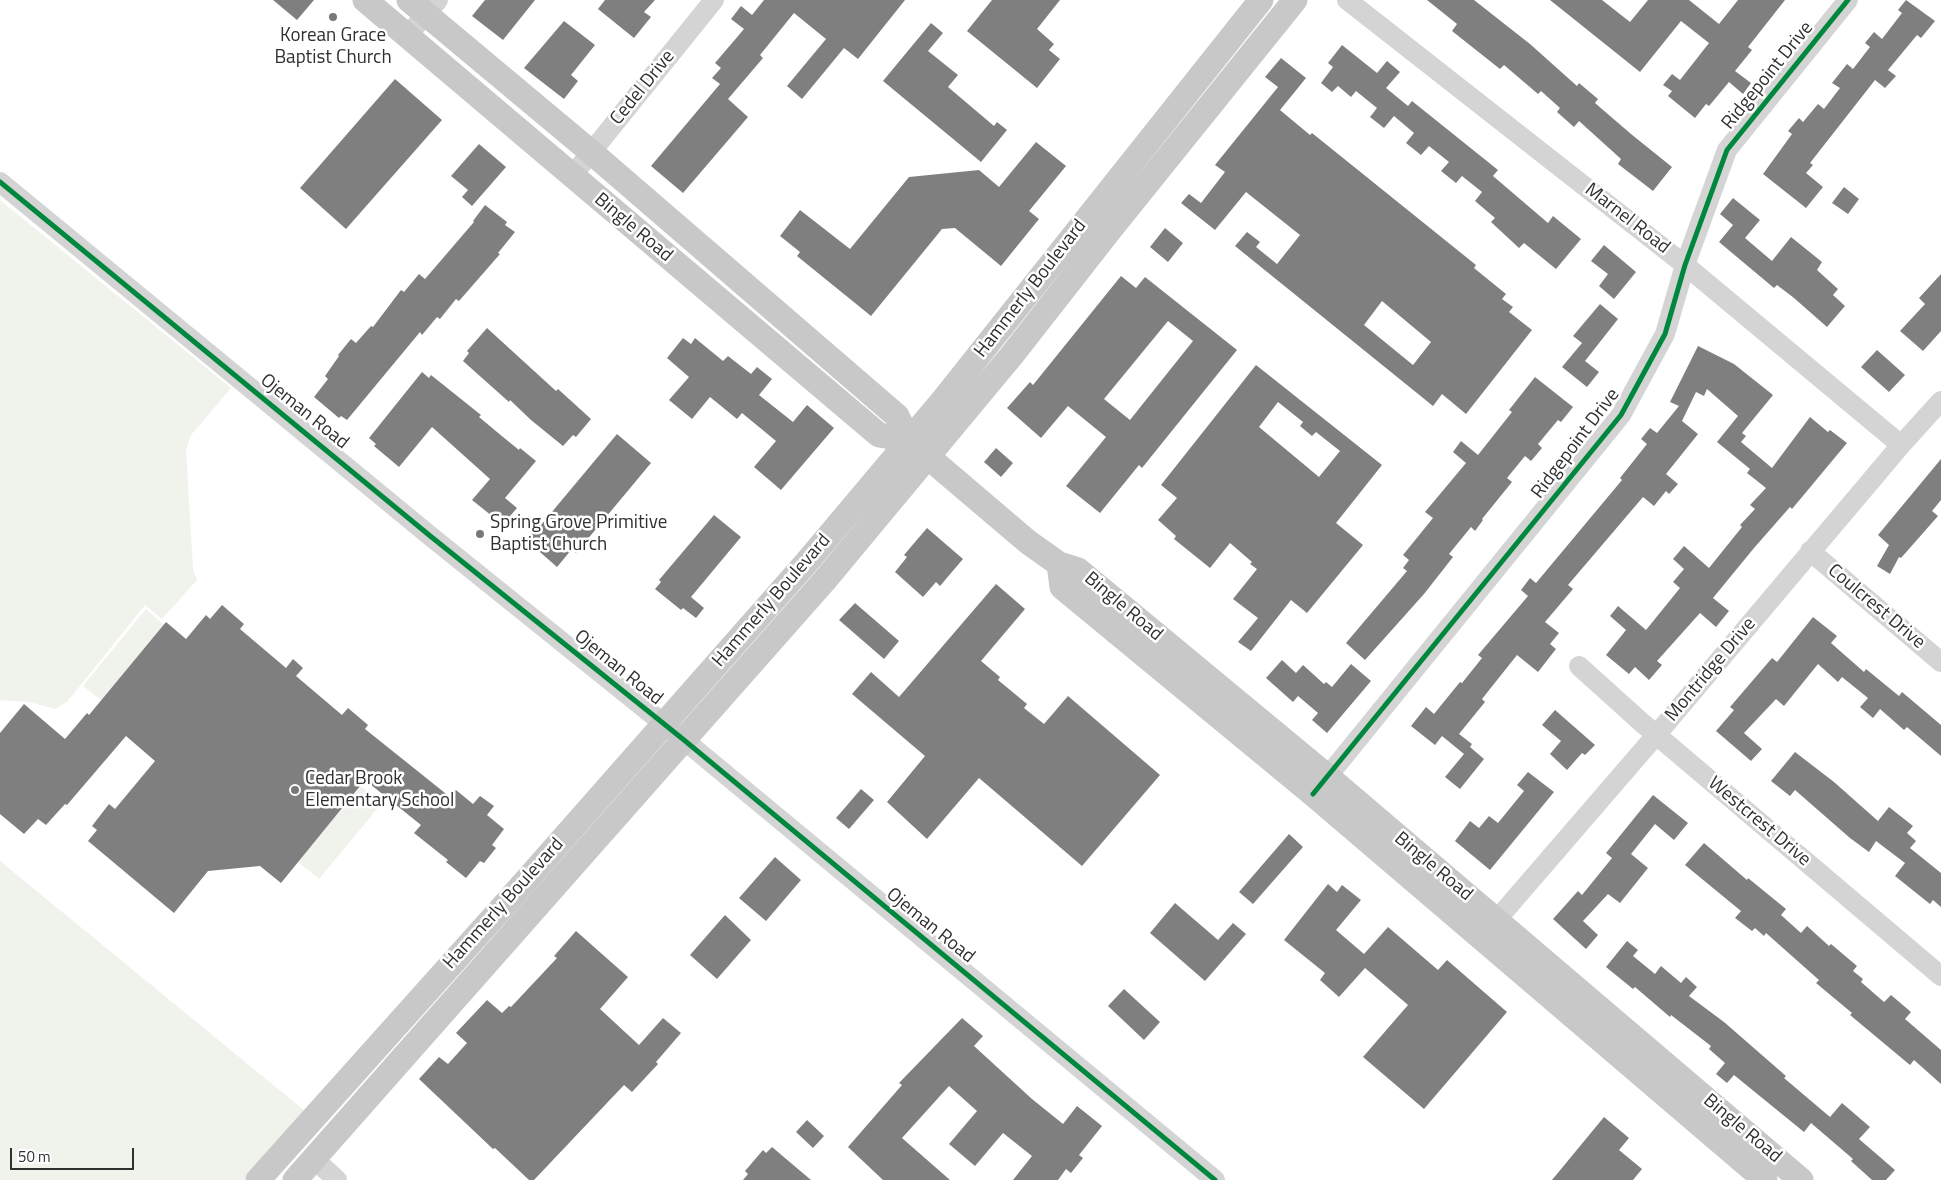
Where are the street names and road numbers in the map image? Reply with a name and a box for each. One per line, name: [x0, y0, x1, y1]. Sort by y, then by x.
street label: Ridgepoint Drive: [1718, 18, 1818, 134]
street label: Cedel Drive: [606, 46, 680, 130]
street label: Marnel Road: [1580, 179, 1674, 259]
street label: Bingle Road: [589, 189, 677, 267]
street label: Hammerly Boulevard: [970, 216, 1092, 362]
street label: Ojeman Road: [255, 369, 353, 455]
street label: Ridgepoint Drive: [1527, 384, 1625, 504]
street label: Hammerly Boulevard: [708, 530, 836, 672]
street label: Coulcrest Drive: [1823, 560, 1929, 654]
street label: Bingle Road: [1079, 568, 1167, 646]
street label: Montridge Drive: [1661, 613, 1761, 727]
street label: Ojeman Road: [569, 625, 667, 711]
street label: Westcrest Drive: [1703, 772, 1815, 872]
street label: Bingle Road: [1389, 828, 1477, 906]
street label: Hammerly Boulevard: [439, 834, 569, 974]
street label: Ojeman Road: [881, 883, 979, 969]
street label: Bingle Road: [1698, 1090, 1786, 1168]

